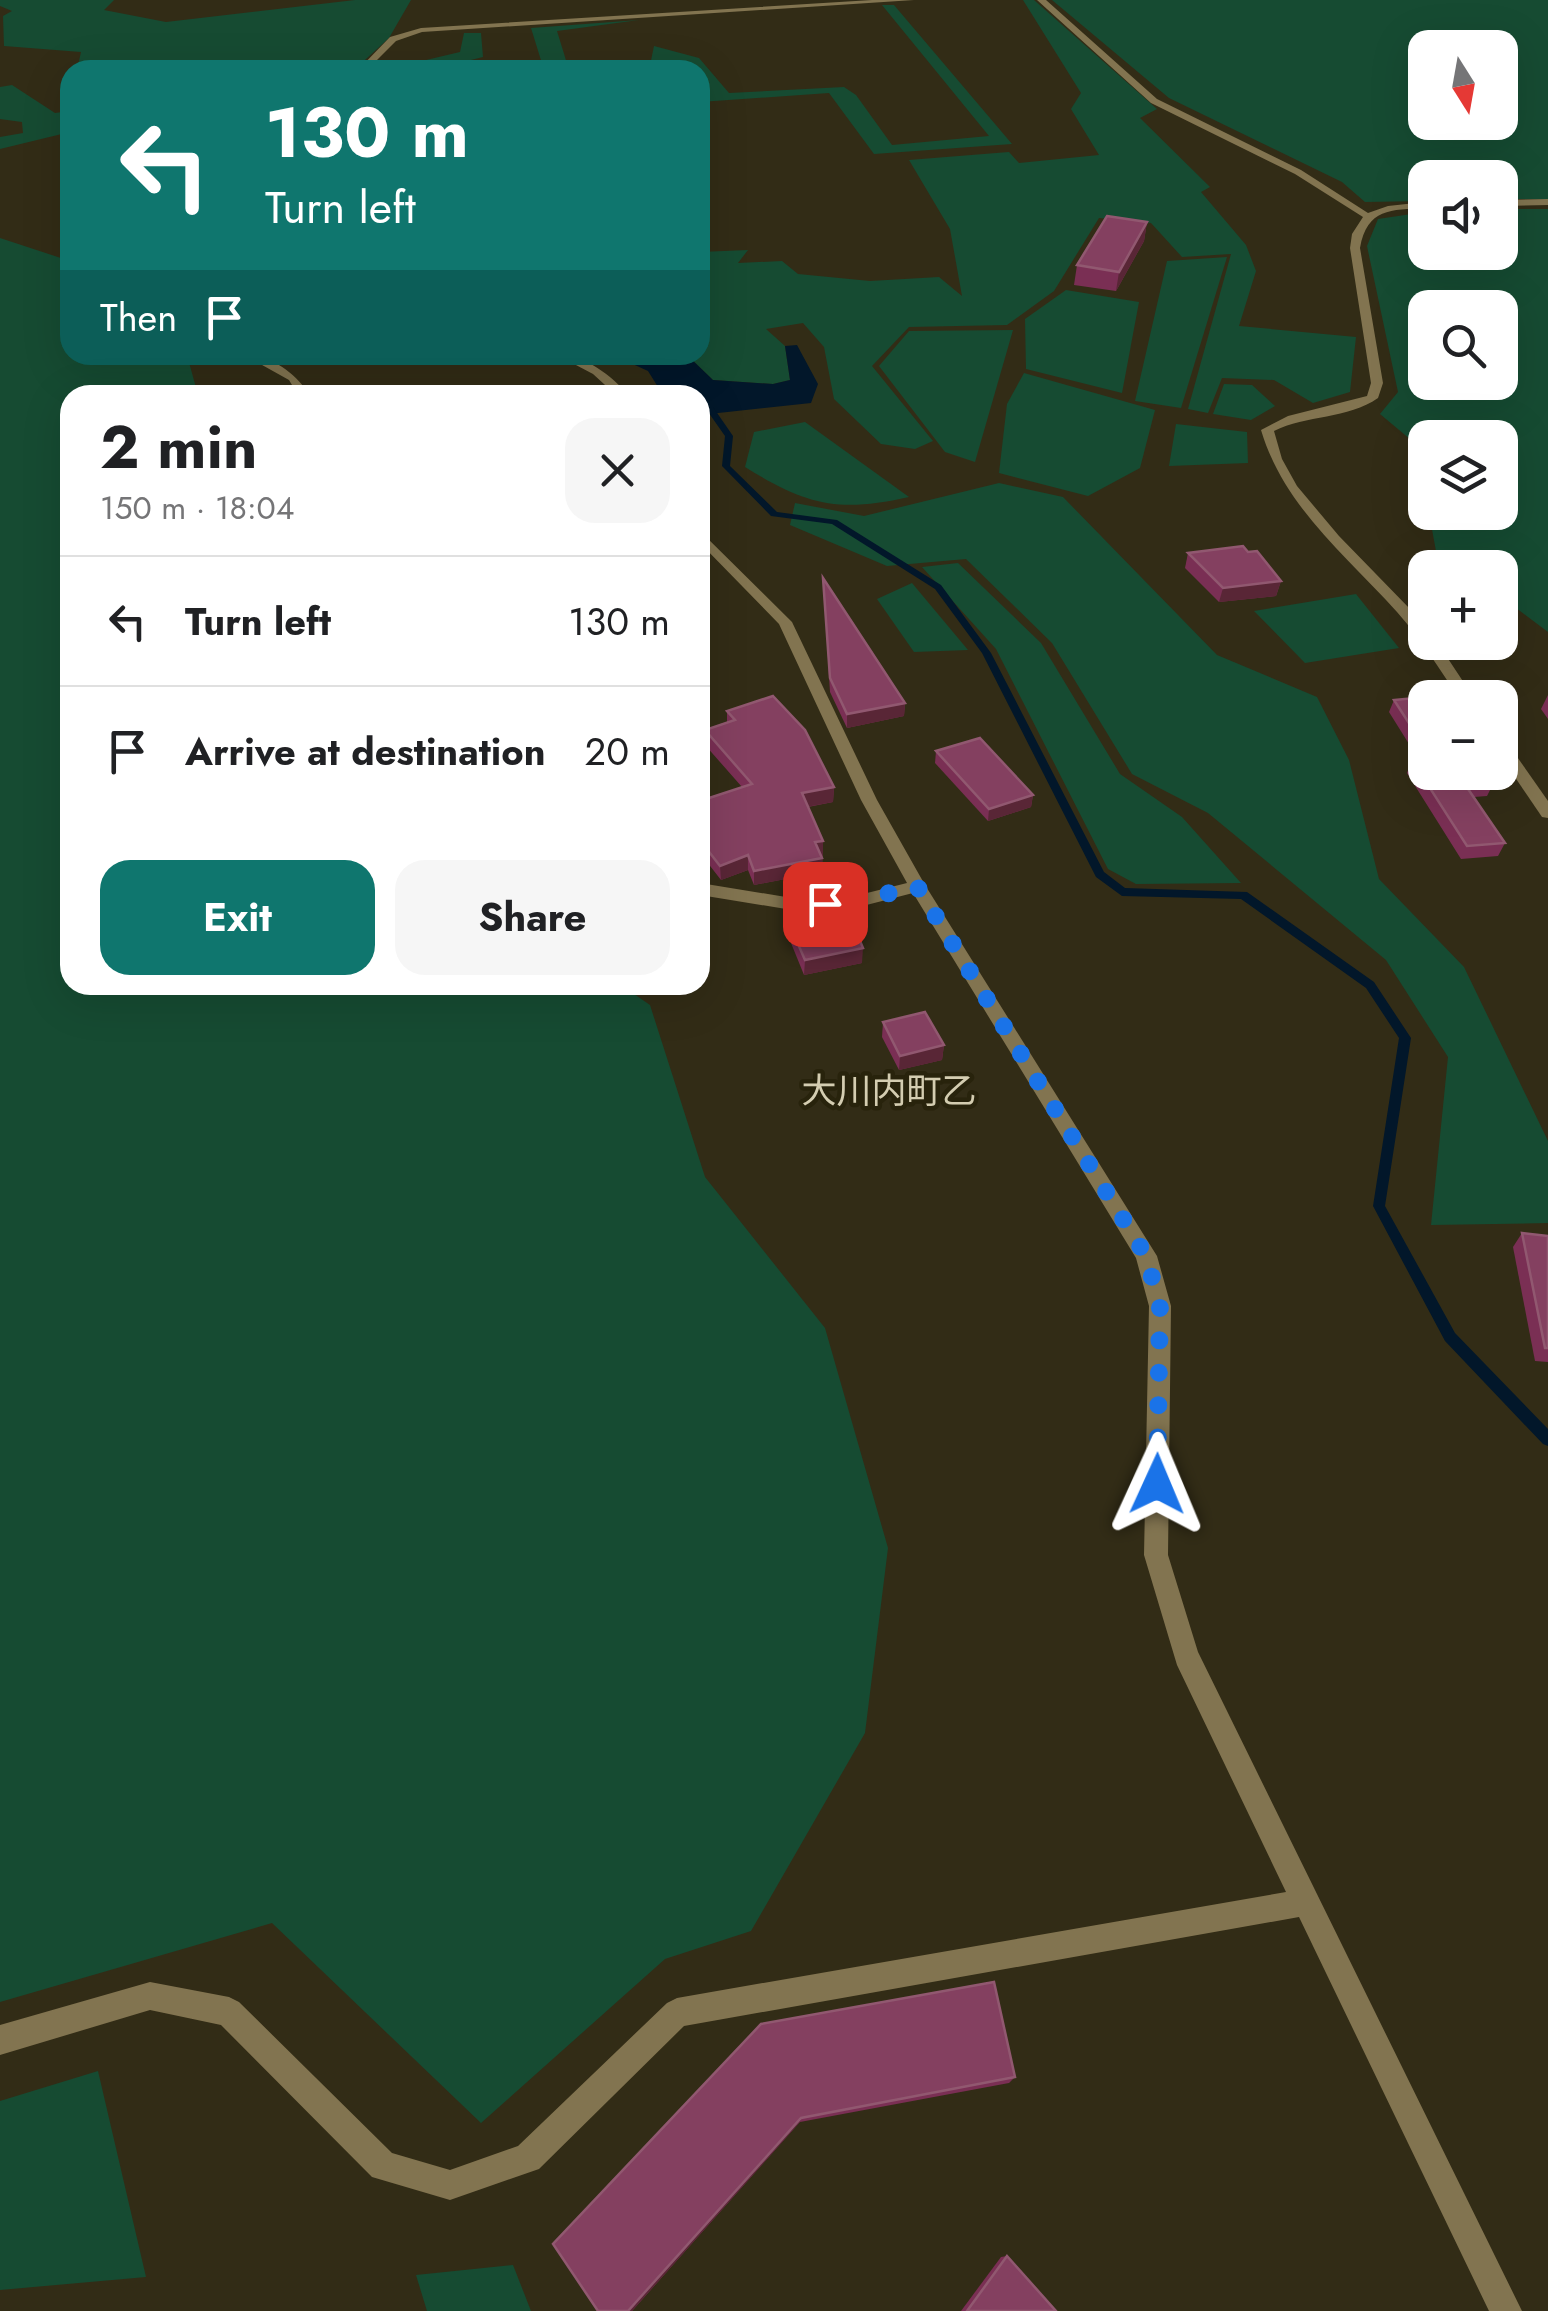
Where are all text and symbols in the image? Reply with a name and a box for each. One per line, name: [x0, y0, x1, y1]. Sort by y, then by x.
north arrow: [1408, 30, 1518, 140]
map controls: [1408, 30, 1518, 790]
text: 130 m: [265, 82, 469, 183]
icon: left: [100, 100, 230, 230]
button: sound: [1408, 160, 1518, 270]
text: Turn left: [265, 175, 416, 240]
text: Then: [100, 290, 177, 345]
icon: arrive: [197, 290, 252, 345]
button: search: [1408, 290, 1518, 400]
text: 2 min: [100, 404, 258, 491]
button: close: [565, 418, 670, 523]
button: layers: [1408, 420, 1518, 530]
text: 150 m · 18:04: [100, 485, 294, 531]
button: +: [1408, 550, 1518, 660]
icon: left: [100, 594, 155, 649]
text: Turn left: [185, 594, 331, 649]
text: 130 m: [568, 594, 670, 649]
button: −: [1408, 680, 1518, 790]
icon: arrive: [100, 724, 155, 779]
text: Arrive at destination: [185, 724, 546, 779]
text: 20 m: [585, 724, 670, 779]
button: Exit: [100, 860, 375, 975]
button: Share: [395, 860, 670, 975]
pin: [783, 862, 868, 947]
icon: arrive: [798, 877, 853, 932]
district label: 大川内町乙: [801, 1066, 977, 1116]
position arrow: [1105, 1432, 1209, 1536]

